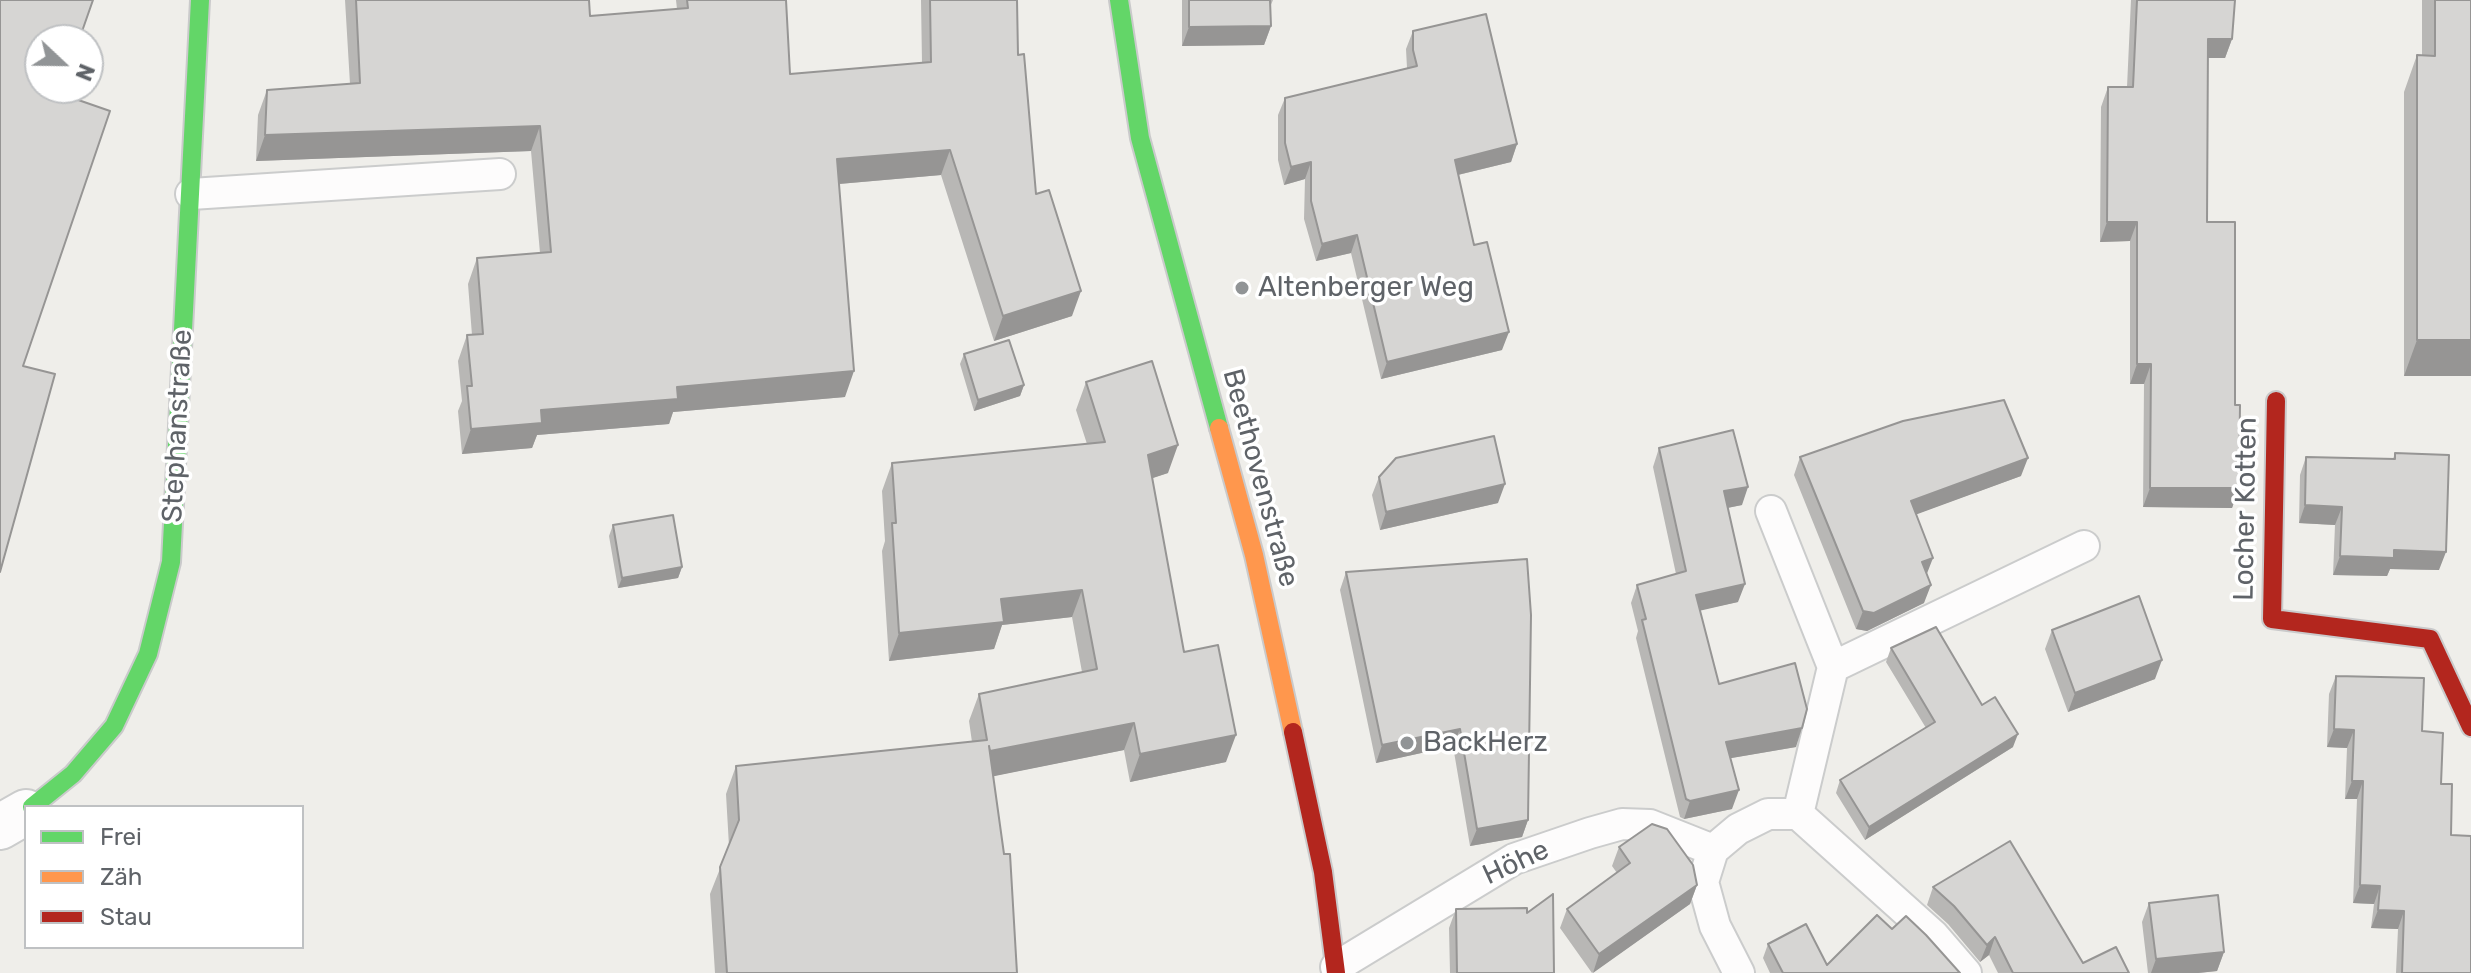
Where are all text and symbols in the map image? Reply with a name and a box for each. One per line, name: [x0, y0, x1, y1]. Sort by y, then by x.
north arrow: [24, 24, 104, 104]
text: N: [69, 60, 100, 85]
place label: Altenberger Weg: [1258, 271, 1474, 305]
marker: Altenberger Weg: [1233, 279, 1251, 297]
street label: Stephanstraße: [156, 329, 200, 523]
street label: Beethovenstraße: [1215, 365, 1305, 591]
street label: Locher Kotten: [2228, 417, 2264, 601]
place label: BackHerz: [1423, 726, 1548, 760]
marker: BackHerz: [1398, 734, 1416, 752]
legend: [24, 805, 304, 949]
text: Frei: [100, 823, 142, 851]
street label: Höhe: [1478, 833, 1554, 893]
text: Zäh: [100, 863, 142, 891]
text: Stau: [100, 903, 152, 931]

